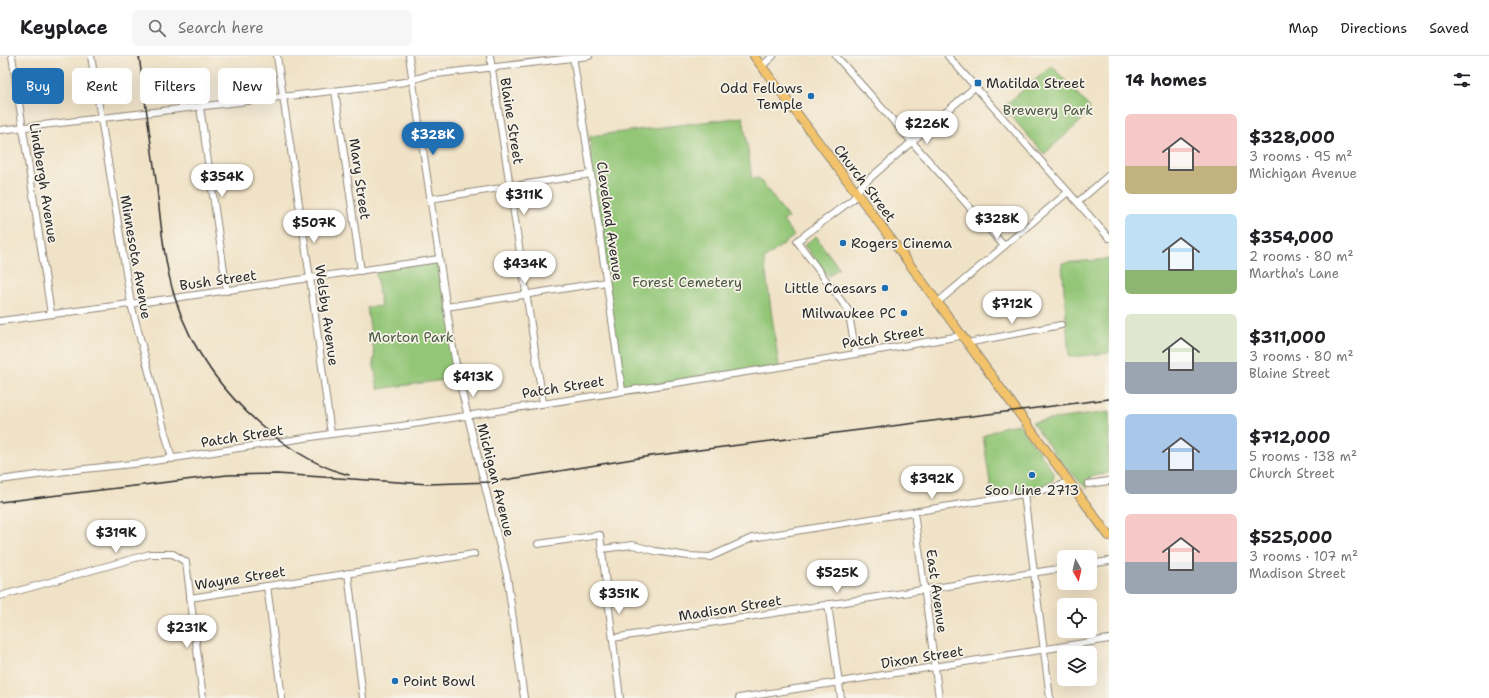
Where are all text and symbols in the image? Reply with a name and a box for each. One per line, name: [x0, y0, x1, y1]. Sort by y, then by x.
search box: [132, 10, 412, 46]
text: Keyplace: [20, 15, 108, 40]
icon: search: [146, 17, 168, 39]
text: Search here: [178, 18, 264, 38]
text: Map: [1289, 19, 1319, 37]
text: Directions: [1341, 19, 1407, 37]
text: Saved: [1429, 19, 1469, 37]
chip: Buy: [12, 68, 64, 104]
chip: Rent: [72, 68, 132, 104]
chip: Filters: [140, 68, 210, 104]
chip: New: [218, 68, 276, 104]
text: 14 homes: [1125, 69, 1207, 91]
icon: filters: [1451, 69, 1473, 91]
place label: Matilda Street: [986, 74, 1085, 92]
street label: Blaine Street: [496, 76, 528, 166]
marker: Matilda Street: [973, 78, 983, 88]
place label: Odd Fellows Temple: [720, 79, 803, 113]
marker: Odd Fellows Temple: [806, 91, 816, 101]
park label: Brewery Park: [1003, 101, 1093, 119]
pin: $226K: [899, 111, 955, 145]
text: $226K: [905, 115, 949, 132]
street label: Lindbergh Avenue: [26, 121, 62, 245]
pin: $328K: [405, 122, 461, 156]
text: $328K: [411, 126, 455, 143]
text: $328,000: [1249, 126, 1335, 148]
icon: home: [1157, 130, 1205, 178]
street label: Mary Street: [345, 137, 375, 221]
street label: Church Street: [830, 141, 900, 225]
text: 3 rooms · 95 m²: [1249, 148, 1352, 165]
street label: Cleveland Avenue: [593, 160, 627, 282]
pin: $354K: [194, 164, 250, 198]
text: Michigan Avenue: [1249, 165, 1357, 182]
text: $354K: [200, 168, 244, 185]
pin: $311K: [496, 182, 552, 216]
text: $311K: [505, 186, 543, 203]
street label: Minnesota Avenue: [116, 194, 156, 321]
pin: $328K: [969, 206, 1025, 240]
pin: $507K: [286, 210, 342, 244]
text: $328K: [975, 210, 1019, 227]
text: $507K: [292, 214, 336, 231]
text: $354,000: [1249, 226, 1334, 248]
icon: home: [1157, 230, 1205, 278]
place label: Rogers Cinema: [851, 234, 952, 252]
marker: Rogers Cinema: [838, 238, 848, 248]
text: 2 rooms · 80 m²: [1249, 248, 1353, 265]
pin: $434K: [497, 251, 553, 285]
text: $434K: [503, 255, 547, 272]
street label: Welsby Avenue: [311, 263, 343, 367]
text: Martha's Lane: [1249, 265, 1339, 282]
street label: Bush Street: [178, 266, 258, 294]
park label: Forest Cemetery: [632, 273, 742, 291]
place label: Little Caesars: [784, 279, 877, 297]
marker: Little Caesars: [880, 283, 890, 293]
pin: $712K: [984, 291, 1040, 325]
text: $712K: [992, 295, 1032, 312]
place label: Milwaukee PC: [802, 304, 896, 322]
marker: Milwaukee PC: [899, 308, 909, 318]
street label: Patch Street: [841, 322, 925, 352]
text: $311,000: [1249, 326, 1326, 348]
park label: Morton Park: [368, 328, 454, 346]
icon: home: [1157, 330, 1205, 378]
text: 3 rooms · 80 m²: [1249, 348, 1353, 365]
pin: $413K: [445, 364, 501, 398]
text: Blaine Street: [1249, 365, 1330, 382]
text: $413K: [453, 368, 493, 385]
street label: Patch Street: [521, 372, 605, 402]
street label: Patch Street: [200, 421, 284, 451]
street label: Michigan Avenue: [473, 421, 519, 539]
text: $712,000: [1249, 426, 1330, 448]
icon: home: [1157, 430, 1205, 478]
text: 5 rooms · 138 m²: [1249, 448, 1357, 465]
text: Church Street: [1249, 465, 1335, 482]
pin: $392K: [904, 466, 960, 500]
text: $392K: [910, 470, 954, 487]
marker: Soo Line 2713: [1027, 470, 1037, 480]
place label: Soo Line 2713: [985, 481, 1079, 499]
pin: $319K: [88, 520, 144, 554]
text: $319K: [95, 524, 137, 541]
text: $525,000: [1249, 526, 1332, 548]
icon: home: [1157, 530, 1205, 578]
street label: East Avenue: [922, 548, 952, 634]
text: 3 rooms · 107 m²: [1249, 548, 1358, 565]
north arrow: [1057, 550, 1097, 590]
map controls: [1057, 550, 1097, 686]
pin: $525K: [809, 560, 865, 594]
street label: Wayne Street: [193, 562, 287, 594]
text: $525K: [816, 564, 858, 581]
text: Madison Street: [1249, 565, 1346, 582]
pin: $351K: [591, 581, 647, 615]
text: $351K: [599, 585, 639, 602]
street label: Madison Street: [677, 591, 783, 625]
button: locate: [1057, 598, 1097, 638]
pin: $231K: [159, 615, 215, 649]
text: $231K: [167, 619, 207, 636]
street label: Dixon Street: [879, 642, 965, 672]
button: layers: [1057, 646, 1097, 686]
place label: Point Bowl: [403, 672, 476, 690]
marker: Point Bowl: [390, 676, 400, 686]

